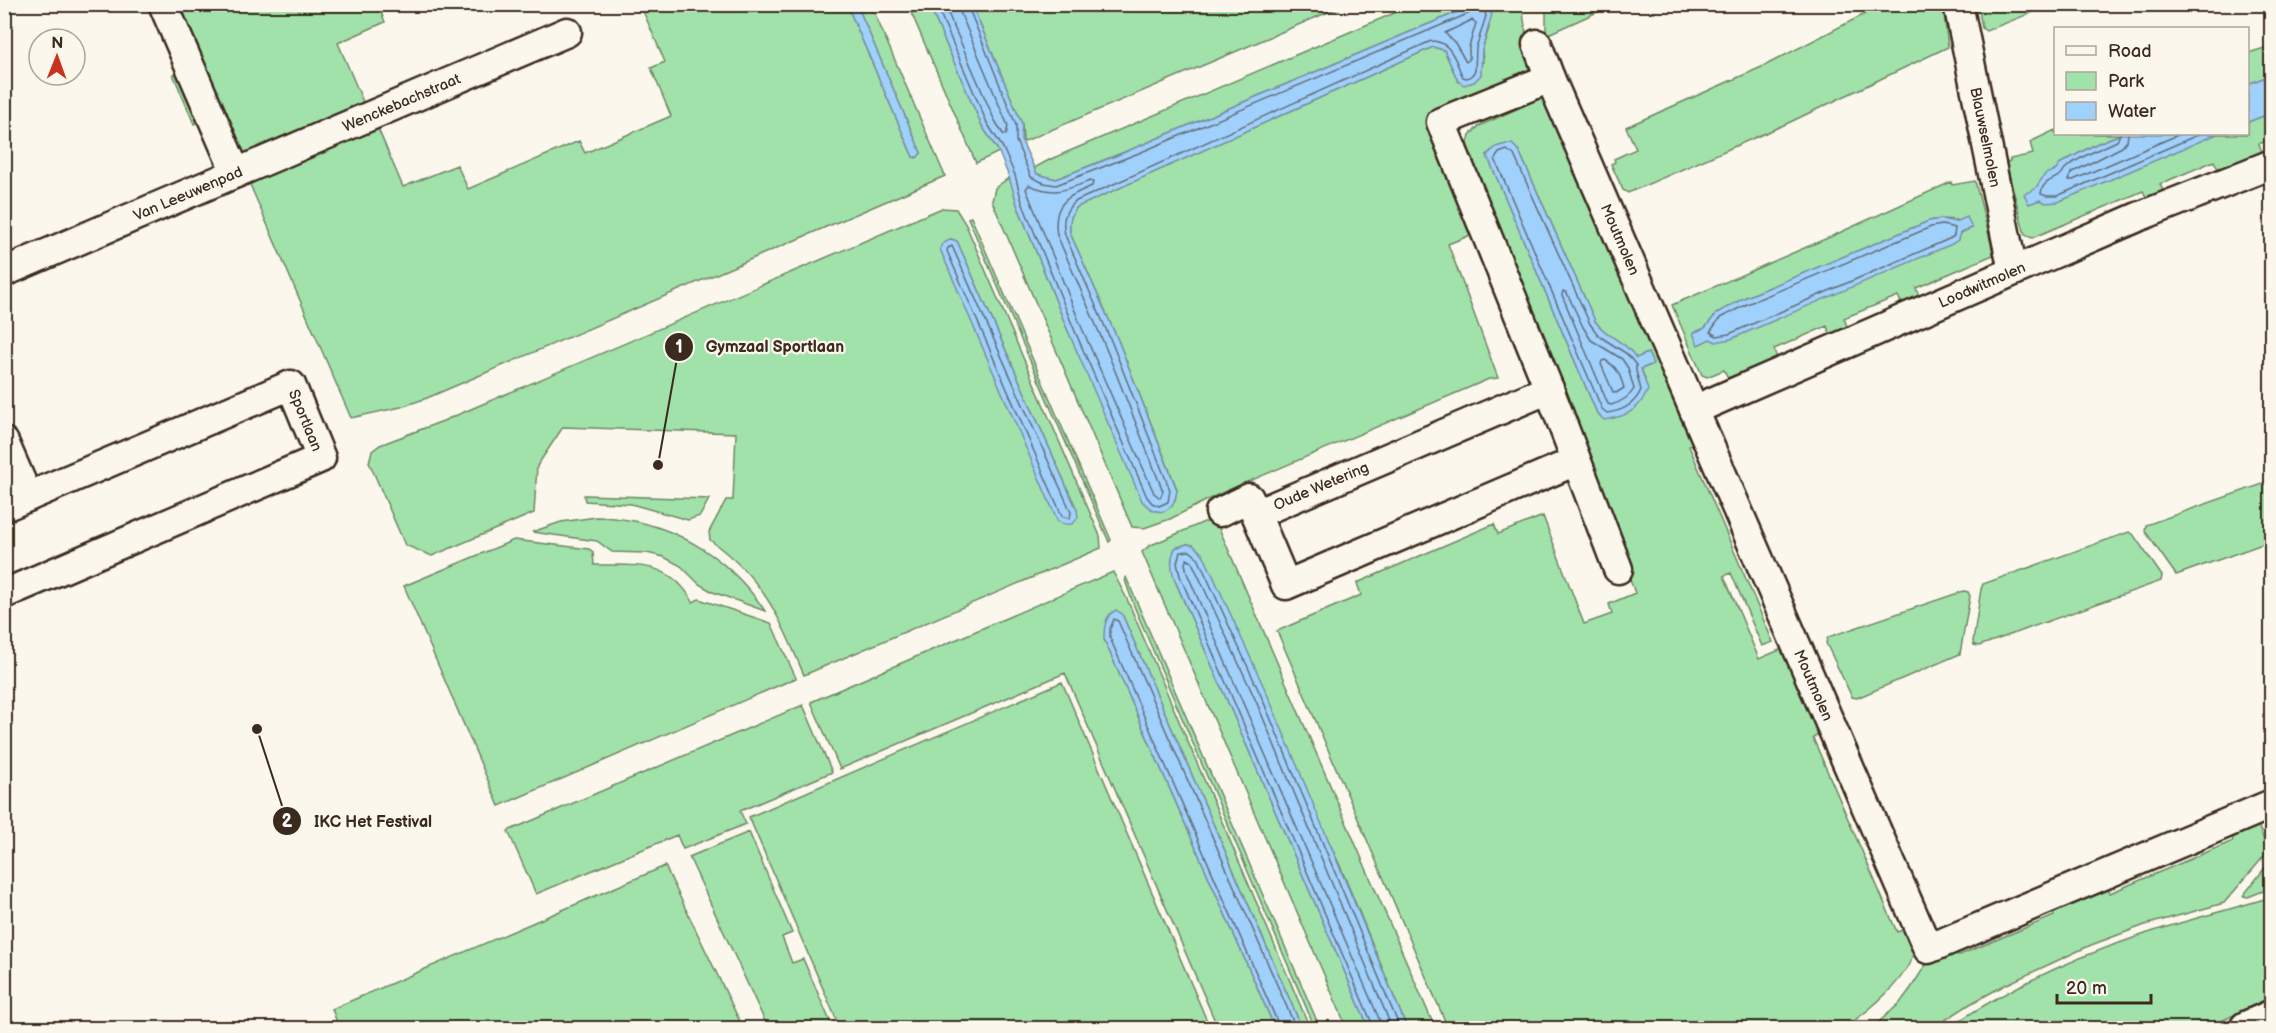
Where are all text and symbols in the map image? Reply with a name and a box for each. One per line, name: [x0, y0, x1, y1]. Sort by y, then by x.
north arrow: [27, 27, 87, 87]
legend: [2054, 27, 2249, 135]
text: N: [51, 34, 63, 53]
text: Road: [2108, 41, 2152, 62]
street label: Wenckebachstraat: [340, 69, 464, 137]
text: Park: [2108, 71, 2144, 92]
street label: Blauwselmolen: [1965, 86, 2005, 189]
text: Water: [2108, 101, 2156, 122]
street label: Van Leeuwenpad: [131, 162, 246, 226]
street label: Moutmolen: [1596, 201, 1643, 278]
street label: Loodwitmolen: [1936, 258, 2029, 313]
callout: Gymzaal Sportlaan: [664, 330, 856, 364]
text: 1: [675, 337, 683, 358]
text: Gymzaal Sportlaan: [706, 338, 844, 357]
street label: Sportlaan: [284, 387, 326, 454]
street label: Oude Wetering: [1271, 458, 1372, 515]
street label: Moutmolen: [1789, 647, 1837, 724]
callout: IKC Het Festival: [272, 804, 444, 838]
text: 2: [282, 811, 293, 832]
text: IKC Het Festival: [314, 813, 432, 832]
scale bar: [2057, 967, 2152, 1005]
text: 20 m: [2066, 978, 2107, 999]

